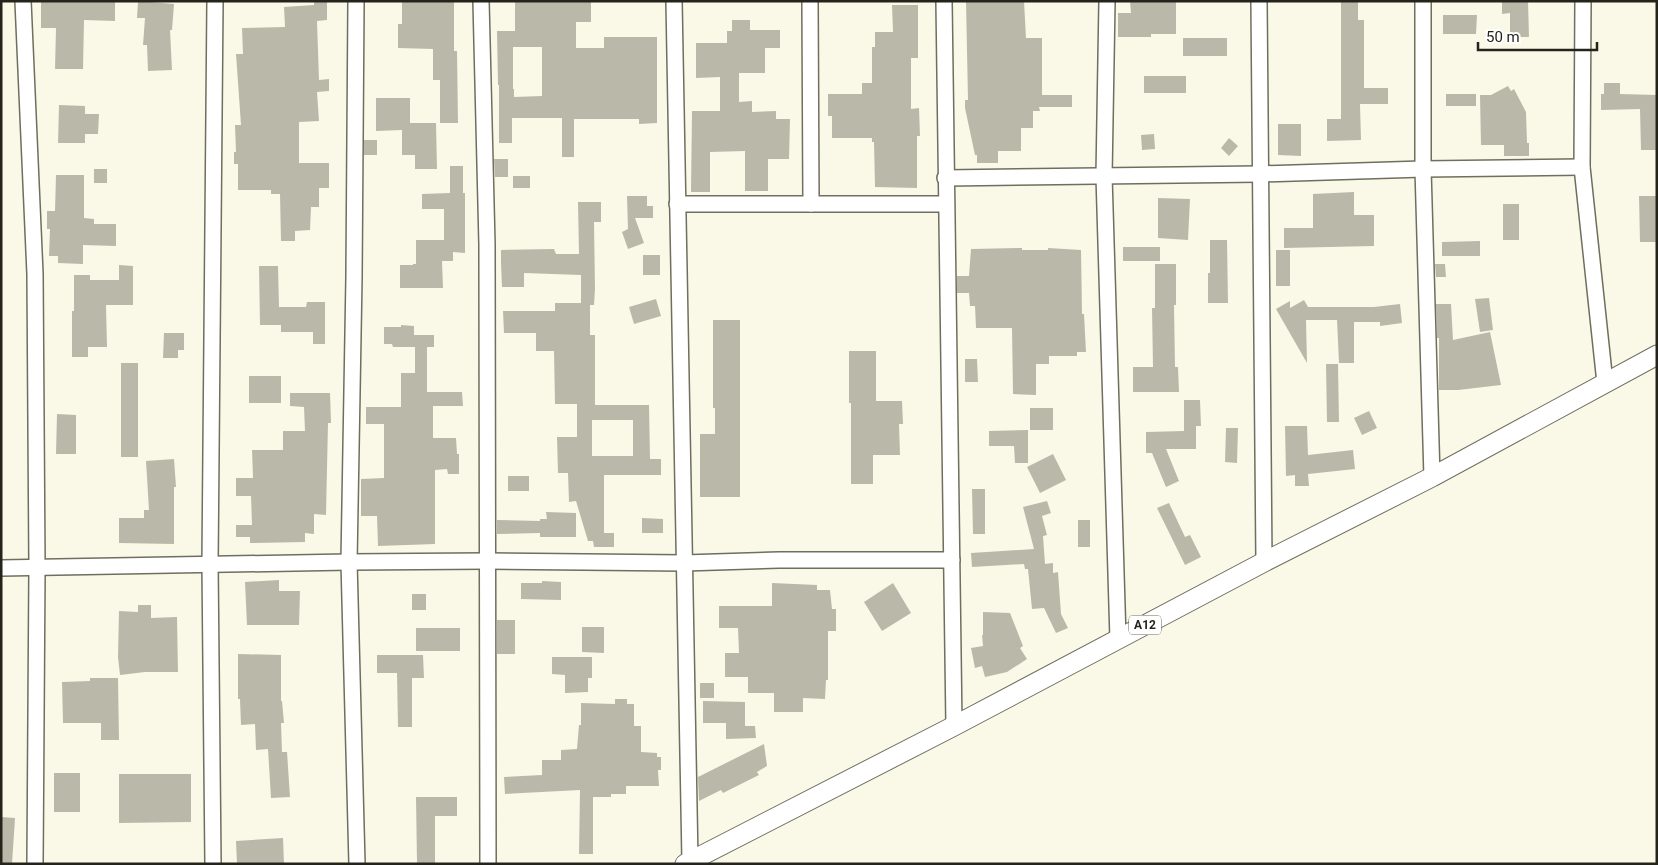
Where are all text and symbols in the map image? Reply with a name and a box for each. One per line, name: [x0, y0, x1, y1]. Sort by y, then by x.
scale bar: [1478, 20, 1597, 52]
text: 50 m: [1486, 28, 1520, 46]
road number: A12: [1129, 616, 1161, 634]

